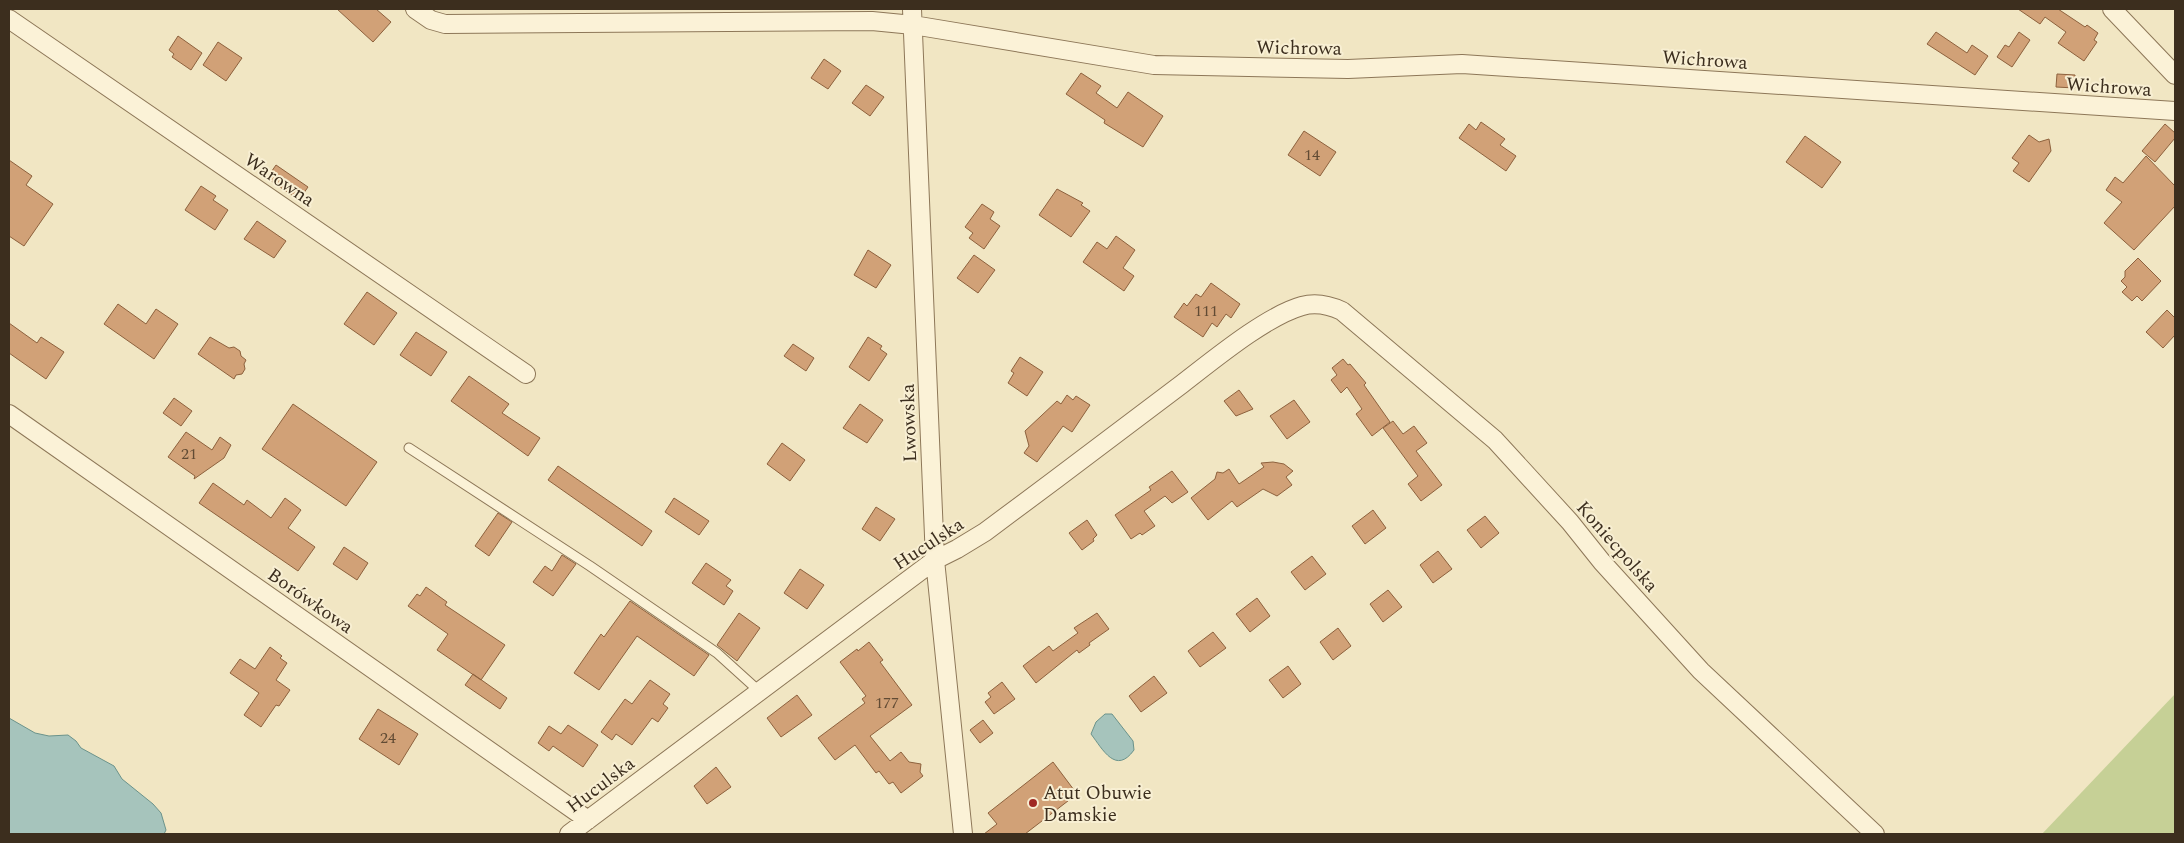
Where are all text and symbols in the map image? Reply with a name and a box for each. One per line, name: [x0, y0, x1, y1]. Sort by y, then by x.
street label: Wichrowa: [1256, 33, 1343, 64]
street label: Wichrowa: [1661, 43, 1749, 78]
street label: Wichrowa: [2065, 70, 2153, 105]
house number: 14: [1304, 143, 1320, 167]
street label: Warowna: [238, 146, 321, 215]
house number: 111: [1194, 299, 1218, 323]
street label: Lwowska: [894, 382, 925, 463]
house number: 21: [181, 442, 197, 466]
street label: Koniecpolska: [1569, 495, 1665, 600]
street label: Huculska: [888, 510, 971, 578]
street label: Borówkowa: [261, 561, 360, 642]
house number: 177: [875, 691, 899, 715]
house number: 24: [380, 726, 396, 750]
street label: Huculska: [561, 749, 642, 821]
place label: Atut Obuwie Damskie: [1043, 779, 1152, 830]
marker: Atut Obuwie Damskie: [1027, 797, 1039, 809]

